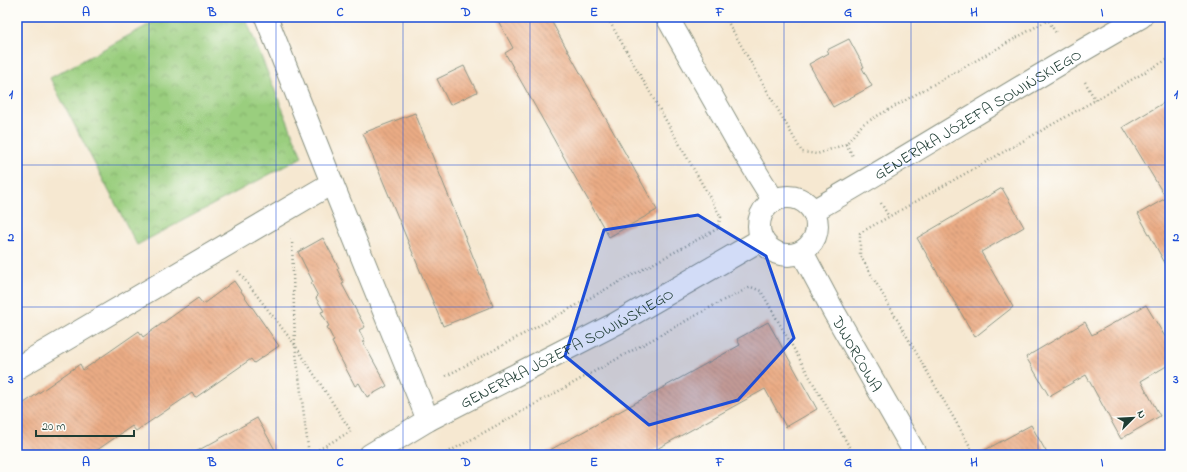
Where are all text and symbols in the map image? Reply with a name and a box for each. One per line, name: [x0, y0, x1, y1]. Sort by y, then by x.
text: A: [82, 3, 90, 22]
text: B: [207, 3, 217, 22]
text: C: [336, 3, 344, 22]
text: D: [460, 3, 471, 22]
text: E: [590, 3, 598, 22]
text: F: [715, 3, 725, 22]
text: G: [844, 3, 852, 22]
text: H: [970, 3, 978, 22]
text: I: [1100, 3, 1104, 22]
street label: GENERAŁA JÓZEFA SOWIŃSKIEGO: [870, 43, 1087, 187]
text: 1: [9, 85, 14, 104]
text: 1: [1174, 85, 1179, 104]
text: 2: [7, 228, 15, 247]
text: 2: [1172, 228, 1180, 247]
street label: GENERAŁA JÓZEFA SOWIŃSKIEGO: [456, 283, 679, 416]
street label: DWORCOWA: [824, 311, 887, 397]
text: 3: [7, 370, 14, 389]
text: 3: [1172, 370, 1179, 389]
north arrow: [1113, 398, 1153, 438]
text: N: [1132, 408, 1150, 421]
scale bar: [36, 412, 134, 438]
text: 20 m: [42, 418, 65, 436]
text: A: [82, 453, 90, 472]
text: B: [207, 453, 217, 472]
text: C: [336, 453, 344, 472]
text: D: [460, 453, 471, 472]
text: E: [590, 453, 598, 472]
text: F: [715, 453, 725, 472]
text: G: [844, 453, 852, 472]
text: H: [970, 453, 978, 472]
text: I: [1100, 453, 1104, 472]

